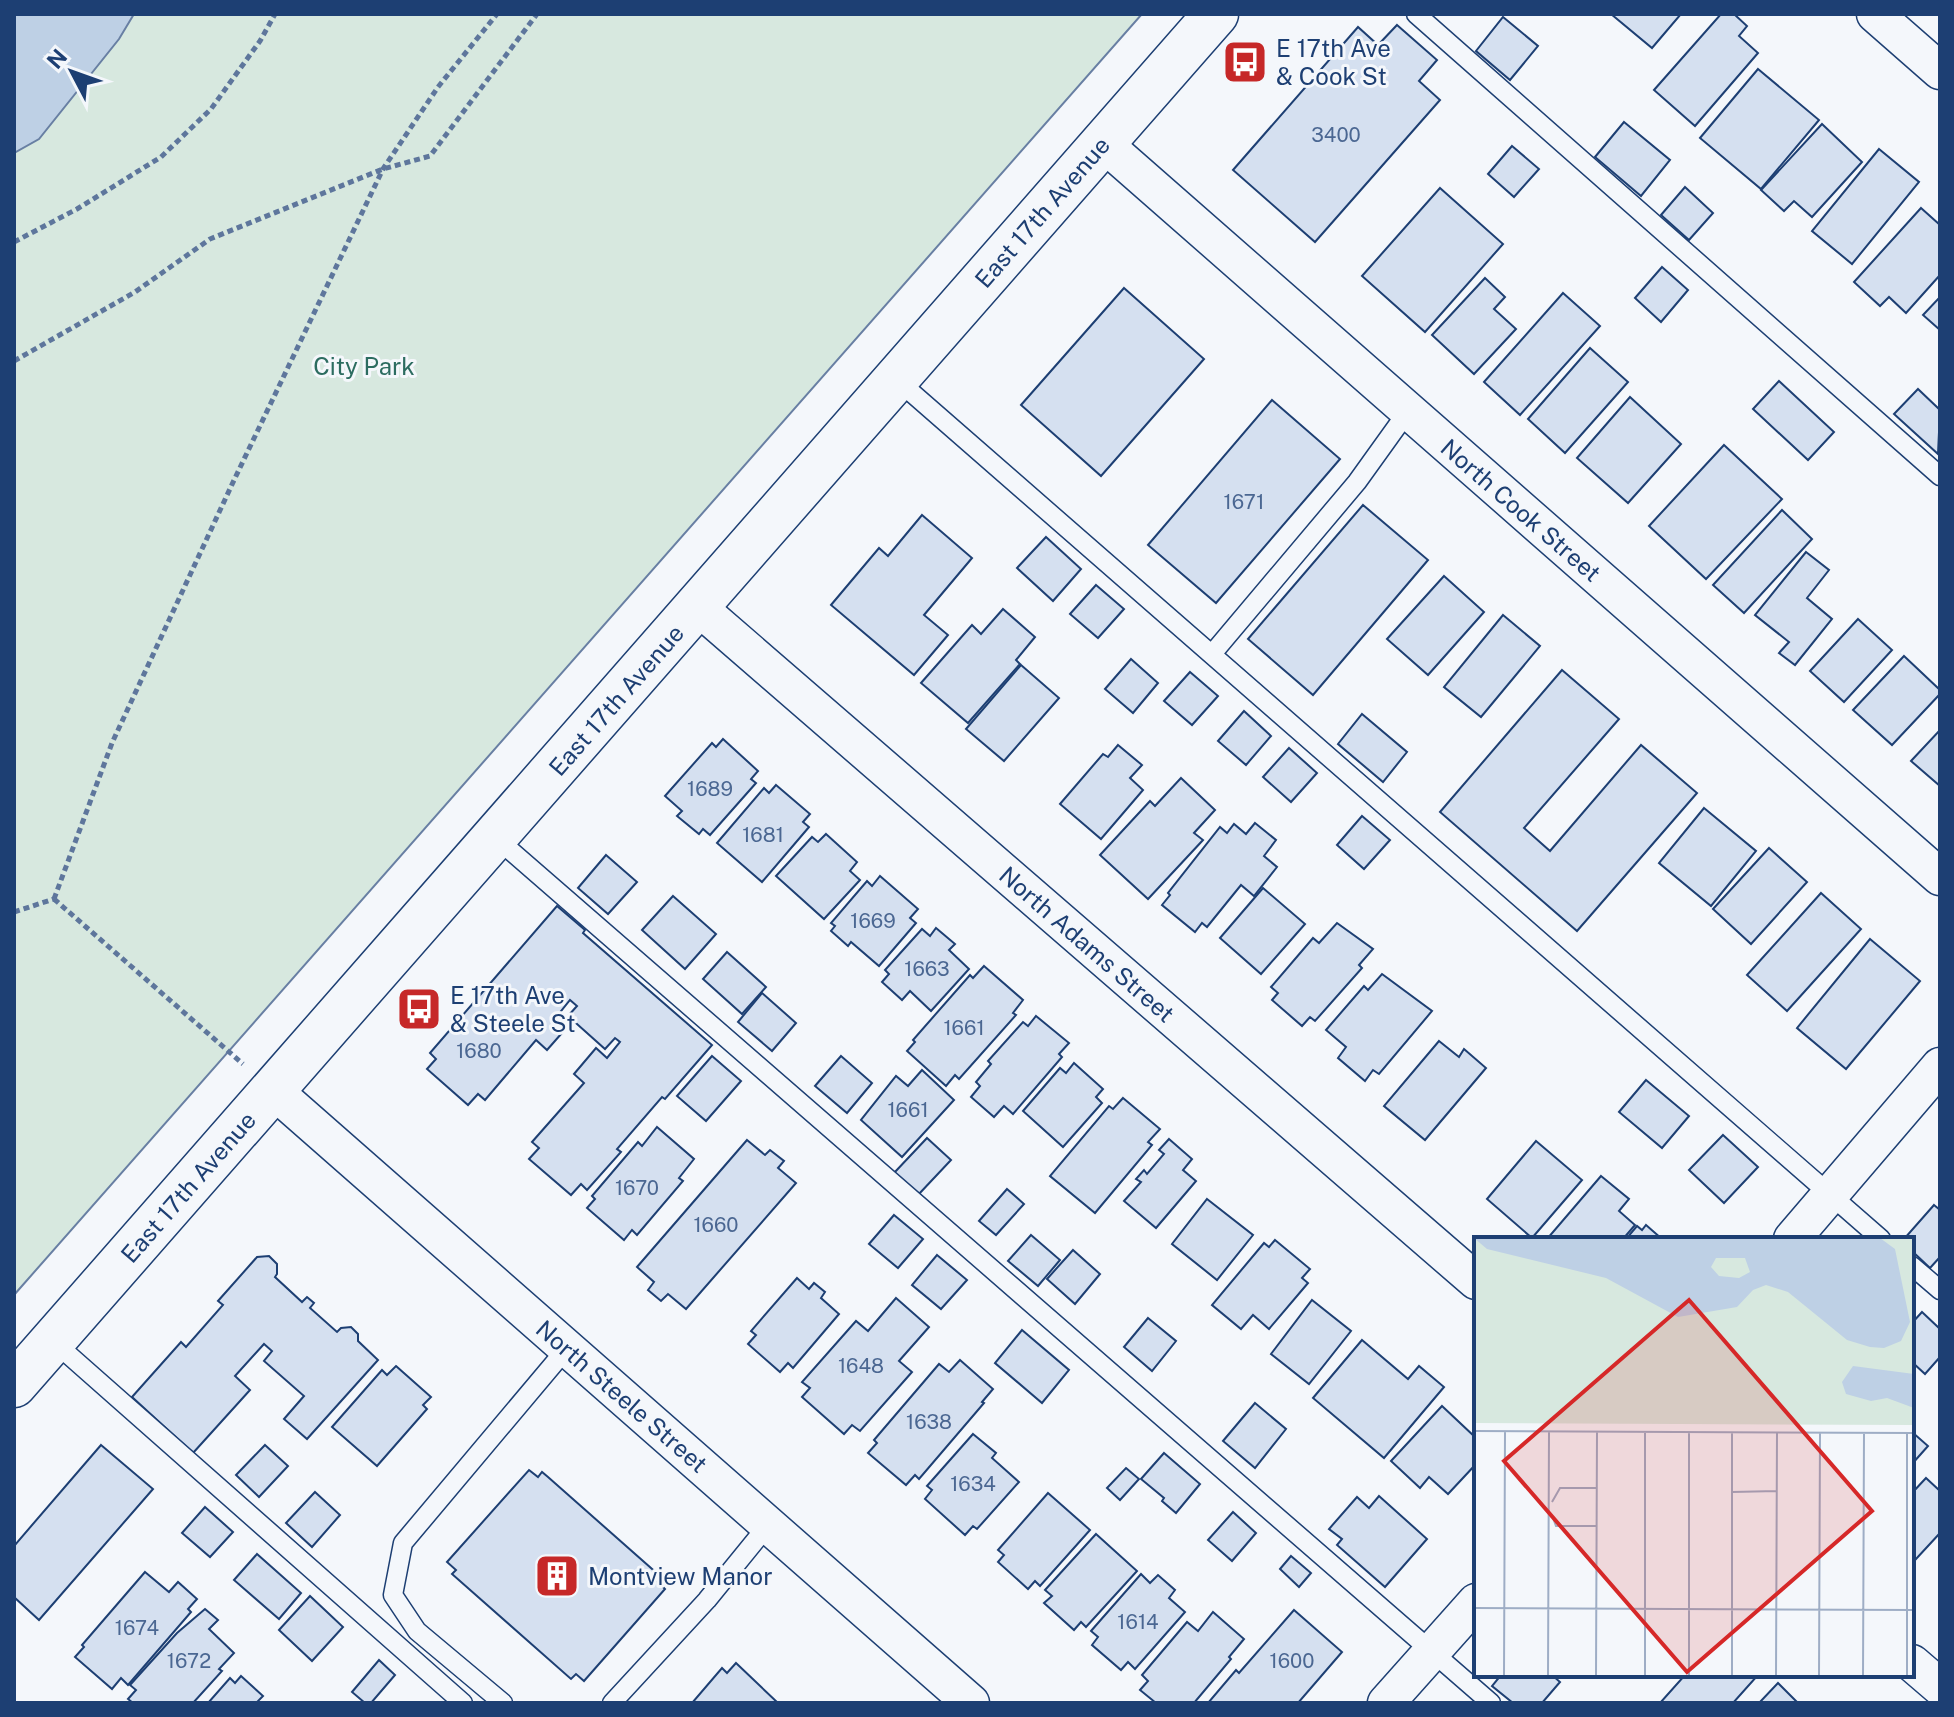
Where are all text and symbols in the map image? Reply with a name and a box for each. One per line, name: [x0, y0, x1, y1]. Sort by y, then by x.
north arrow: [32, 32, 112, 112]
place label: E 17th Ave & Cook St: [1276, 34, 1391, 90]
bus stop icon: E 17th Ave & Cook St: [1221, 38, 1269, 86]
text: N: [41, 44, 72, 74]
house number: 3400: [1311, 123, 1361, 147]
street label: East 17th Avenue: [969, 131, 1115, 293]
park label: City Park: [313, 352, 415, 380]
street label: North Cook Street: [1435, 433, 1607, 587]
house number: 1671: [1224, 490, 1264, 514]
street label: East 17th Avenue: [543, 619, 689, 781]
house number: 1689: [687, 777, 733, 801]
house number: 1681: [742, 823, 784, 847]
street label: North Adams Street: [994, 860, 1180, 1028]
house number: 1669: [850, 909, 896, 933]
house number: 1663: [904, 957, 950, 981]
place label: E 17th Ave & Steele St: [450, 981, 576, 1037]
bus stop icon: E 17th Ave & Steele St: [395, 985, 443, 1033]
house number: 1661: [943, 1016, 985, 1040]
house number: 1680: [456, 1039, 502, 1063]
house number: 1661: [887, 1098, 929, 1122]
street label: East 17th Avenue: [115, 1106, 261, 1268]
house number: 1670: [615, 1176, 659, 1200]
house number: 1660: [693, 1213, 739, 1237]
inset map: [1474, 1237, 1914, 1677]
street label: North Steele Street: [531, 1314, 713, 1478]
house number: 1648: [838, 1354, 884, 1378]
house number: 1638: [906, 1410, 952, 1434]
house number: 1634: [950, 1472, 996, 1496]
building icon: Montview Manor: [533, 1552, 581, 1600]
place label: Montview Manor: [588, 1562, 773, 1590]
house number: 1614: [1117, 1610, 1159, 1634]
house number: 1674: [115, 1616, 159, 1640]
house number: 1672: [167, 1649, 211, 1673]
house number: 1600: [1270, 1649, 1314, 1673]

